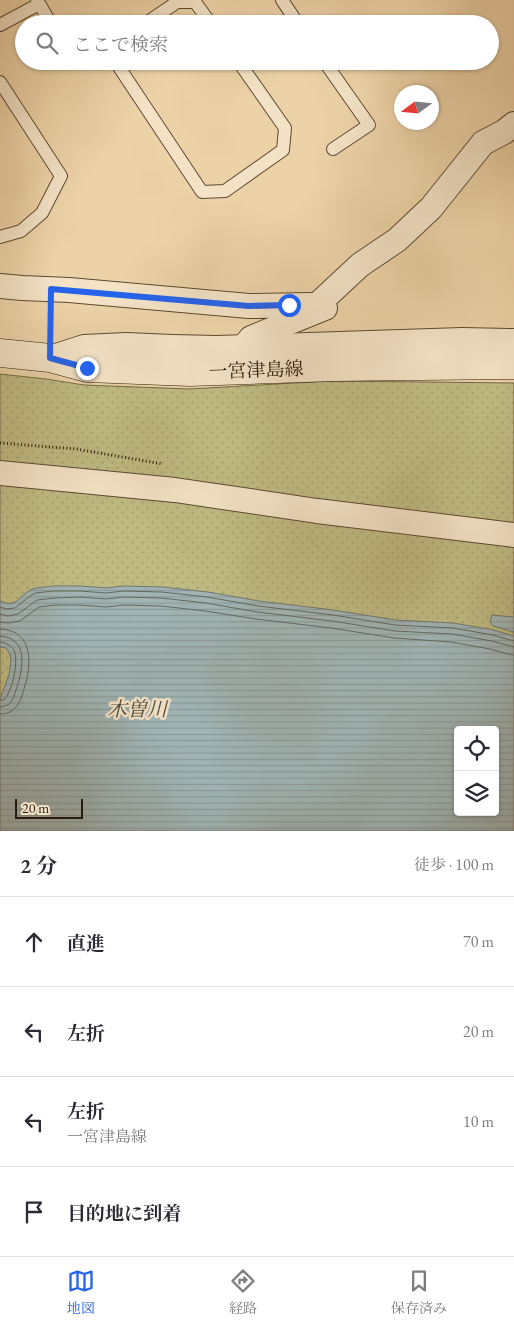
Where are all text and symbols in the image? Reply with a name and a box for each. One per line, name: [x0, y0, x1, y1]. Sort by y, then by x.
search box: [15, 15, 499, 70]
icon: search: [33, 29, 61, 57]
text: ここで検索: [73, 32, 168, 57]
north arrow: [394, 85, 439, 130]
route start: [278, 294, 301, 317]
street label: 一宮津島線: [208, 356, 304, 384]
route end: [76, 357, 99, 380]
water label: 木曽川: [107, 696, 169, 722]
map controls: [454, 726, 499, 816]
button: locate: [454, 726, 499, 771]
button: layers: [454, 771, 499, 816]
scale bar: [15, 796, 82, 819]
text: 20 m: [22, 799, 49, 817]
text: 2 分: [20, 852, 57, 879]
text: 徒歩 · 100 m: [414, 854, 494, 875]
icon: ahead: [20, 928, 48, 956]
text: 直進: [67, 931, 105, 956]
text: 70 m: [463, 931, 494, 952]
icon: left: [20, 1018, 48, 1046]
text: 左折: [67, 1021, 105, 1046]
text: 20 m: [463, 1021, 494, 1042]
text: 左折: [67, 1099, 105, 1124]
icon: left: [20, 1108, 48, 1136]
text: 10 m: [463, 1111, 494, 1132]
text: 一宮津島線: [67, 1126, 147, 1147]
icon: arrive: [20, 1198, 48, 1226]
text: 目的地に到着: [67, 1201, 181, 1226]
tab: 地図: [67, 1267, 95, 1317]
tab: 経路: [229, 1267, 257, 1317]
tab: 保存済み: [391, 1267, 447, 1317]

